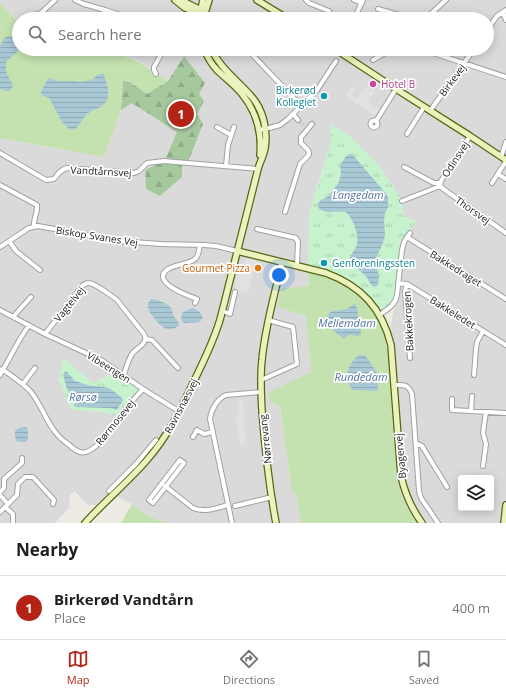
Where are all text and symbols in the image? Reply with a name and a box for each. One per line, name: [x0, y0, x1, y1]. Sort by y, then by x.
search box: [12, 12, 494, 56]
icon: search: [26, 23, 48, 45]
text: Search here: [58, 24, 142, 44]
street label: Birkevej: [435, 61, 469, 99]
place label: Hotel B: [381, 77, 415, 91]
marker: Hotel B: [368, 79, 378, 89]
place label: Birkerød Kollegiet: [276, 83, 316, 109]
marker: Birkerød Kollegiet: [319, 91, 329, 101]
pin: 1: [168, 99, 194, 129]
street label: Odinsvej: [438, 138, 472, 180]
street label: Vandtårnsvej: [70, 162, 132, 180]
water label: Langedam: [332, 187, 384, 202]
street label: Thorsvej: [453, 193, 493, 227]
street label: Biskop Svanes Vej: [55, 223, 139, 249]
street label: Bakkedraget: [427, 247, 485, 290]
place label: Genforeningssten: [332, 256, 415, 270]
marker: Genforeningssten: [319, 258, 329, 268]
place label: Gourmet Pizza: [182, 261, 250, 275]
marker: Gourmet Pizza: [253, 263, 263, 273]
your location: [269, 265, 289, 285]
street label: Vagtelvej: [50, 283, 88, 325]
street label: Bakkekrogen: [399, 290, 417, 352]
street label: Bakkeledet: [427, 292, 479, 332]
water label: Mellemdam: [318, 315, 376, 330]
street label: Vibeengen: [84, 348, 134, 386]
water label: Rundedam: [335, 369, 387, 384]
street label: Ravnsnæsvej: [161, 376, 201, 436]
water label: Rørsø: [69, 389, 97, 404]
street label: Rørmosevej: [92, 396, 138, 448]
street label: Nørrevang: [255, 413, 275, 464]
street label: Byagervej: [391, 433, 409, 479]
map controls: [458, 475, 494, 511]
button: layers: [458, 475, 494, 511]
text: Nearby: [16, 538, 78, 561]
text: Birkerød Vandtårn: [54, 589, 194, 609]
text: 1: [25, 599, 33, 617]
text: 400 m: [452, 599, 490, 617]
text: Place: [54, 609, 86, 627]
tab: Map: [67, 648, 90, 687]
tab: Directions: [223, 648, 275, 687]
tab: Saved: [409, 648, 439, 687]

